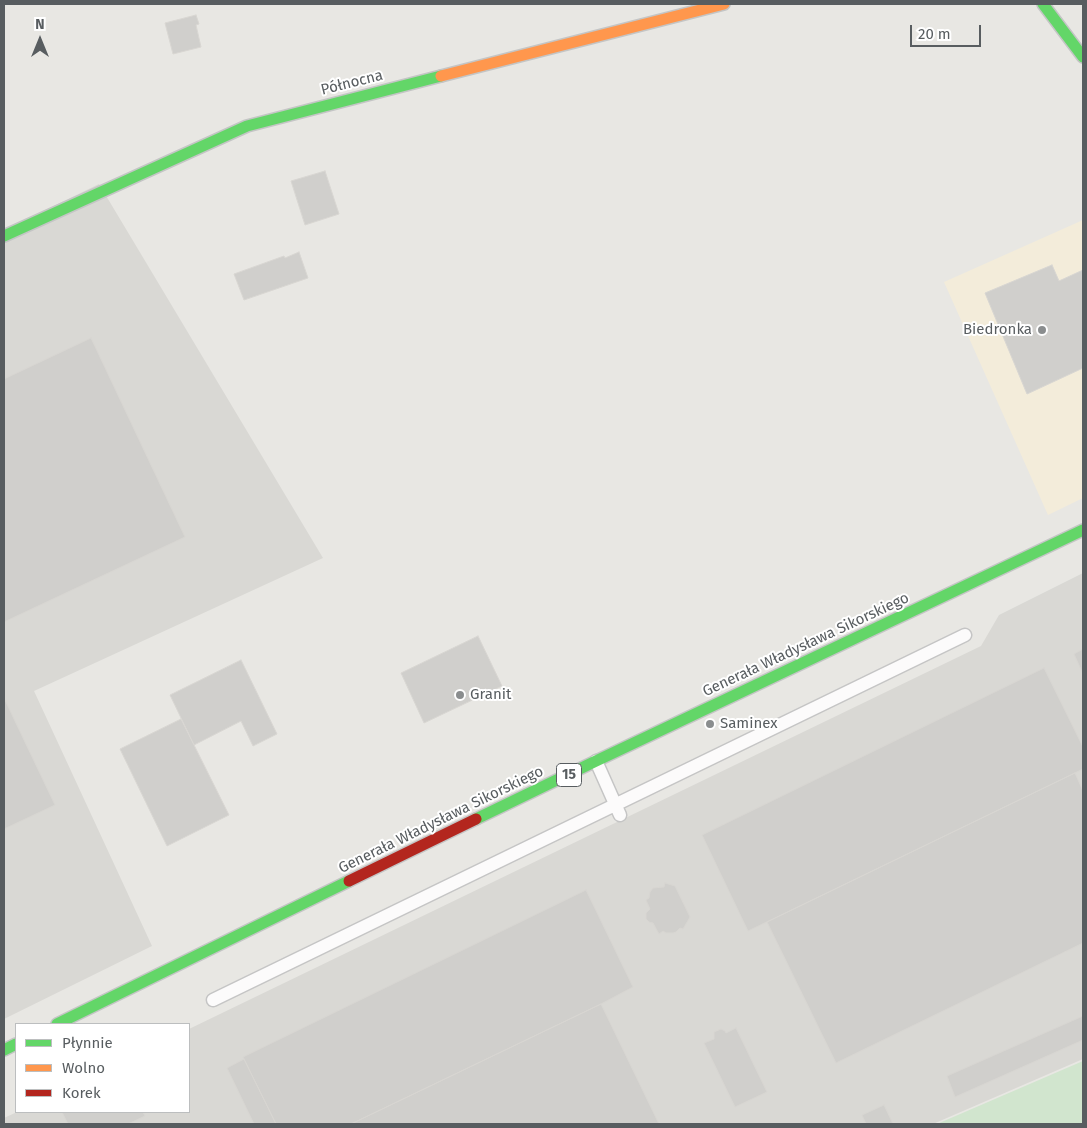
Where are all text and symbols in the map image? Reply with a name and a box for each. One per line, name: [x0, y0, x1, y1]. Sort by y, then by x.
north arrow: [15, 15, 65, 65]
scale bar: [912, 15, 983, 47]
text: N: [35, 16, 45, 33]
text: 20 m: [918, 25, 951, 43]
street label: Północna: [319, 67, 385, 99]
place label: Biedronka: [963, 321, 1032, 339]
marker: Biedronka: [1036, 324, 1048, 336]
street label: Generała Władysława Sikorskiego: [700, 589, 912, 701]
place label: Granit: [470, 686, 511, 704]
marker: Granit: [454, 689, 466, 701]
place label: Saminex: [720, 715, 778, 733]
marker: Saminex: [704, 718, 716, 730]
street label: Generała Władysława Sikorskiego: [336, 762, 546, 878]
road number: 15: [556, 764, 582, 786]
legend: [15, 1023, 190, 1113]
text: Płynnie: [62, 1034, 113, 1052]
text: Wolno: [62, 1059, 105, 1077]
text: Korek: [62, 1084, 101, 1102]

